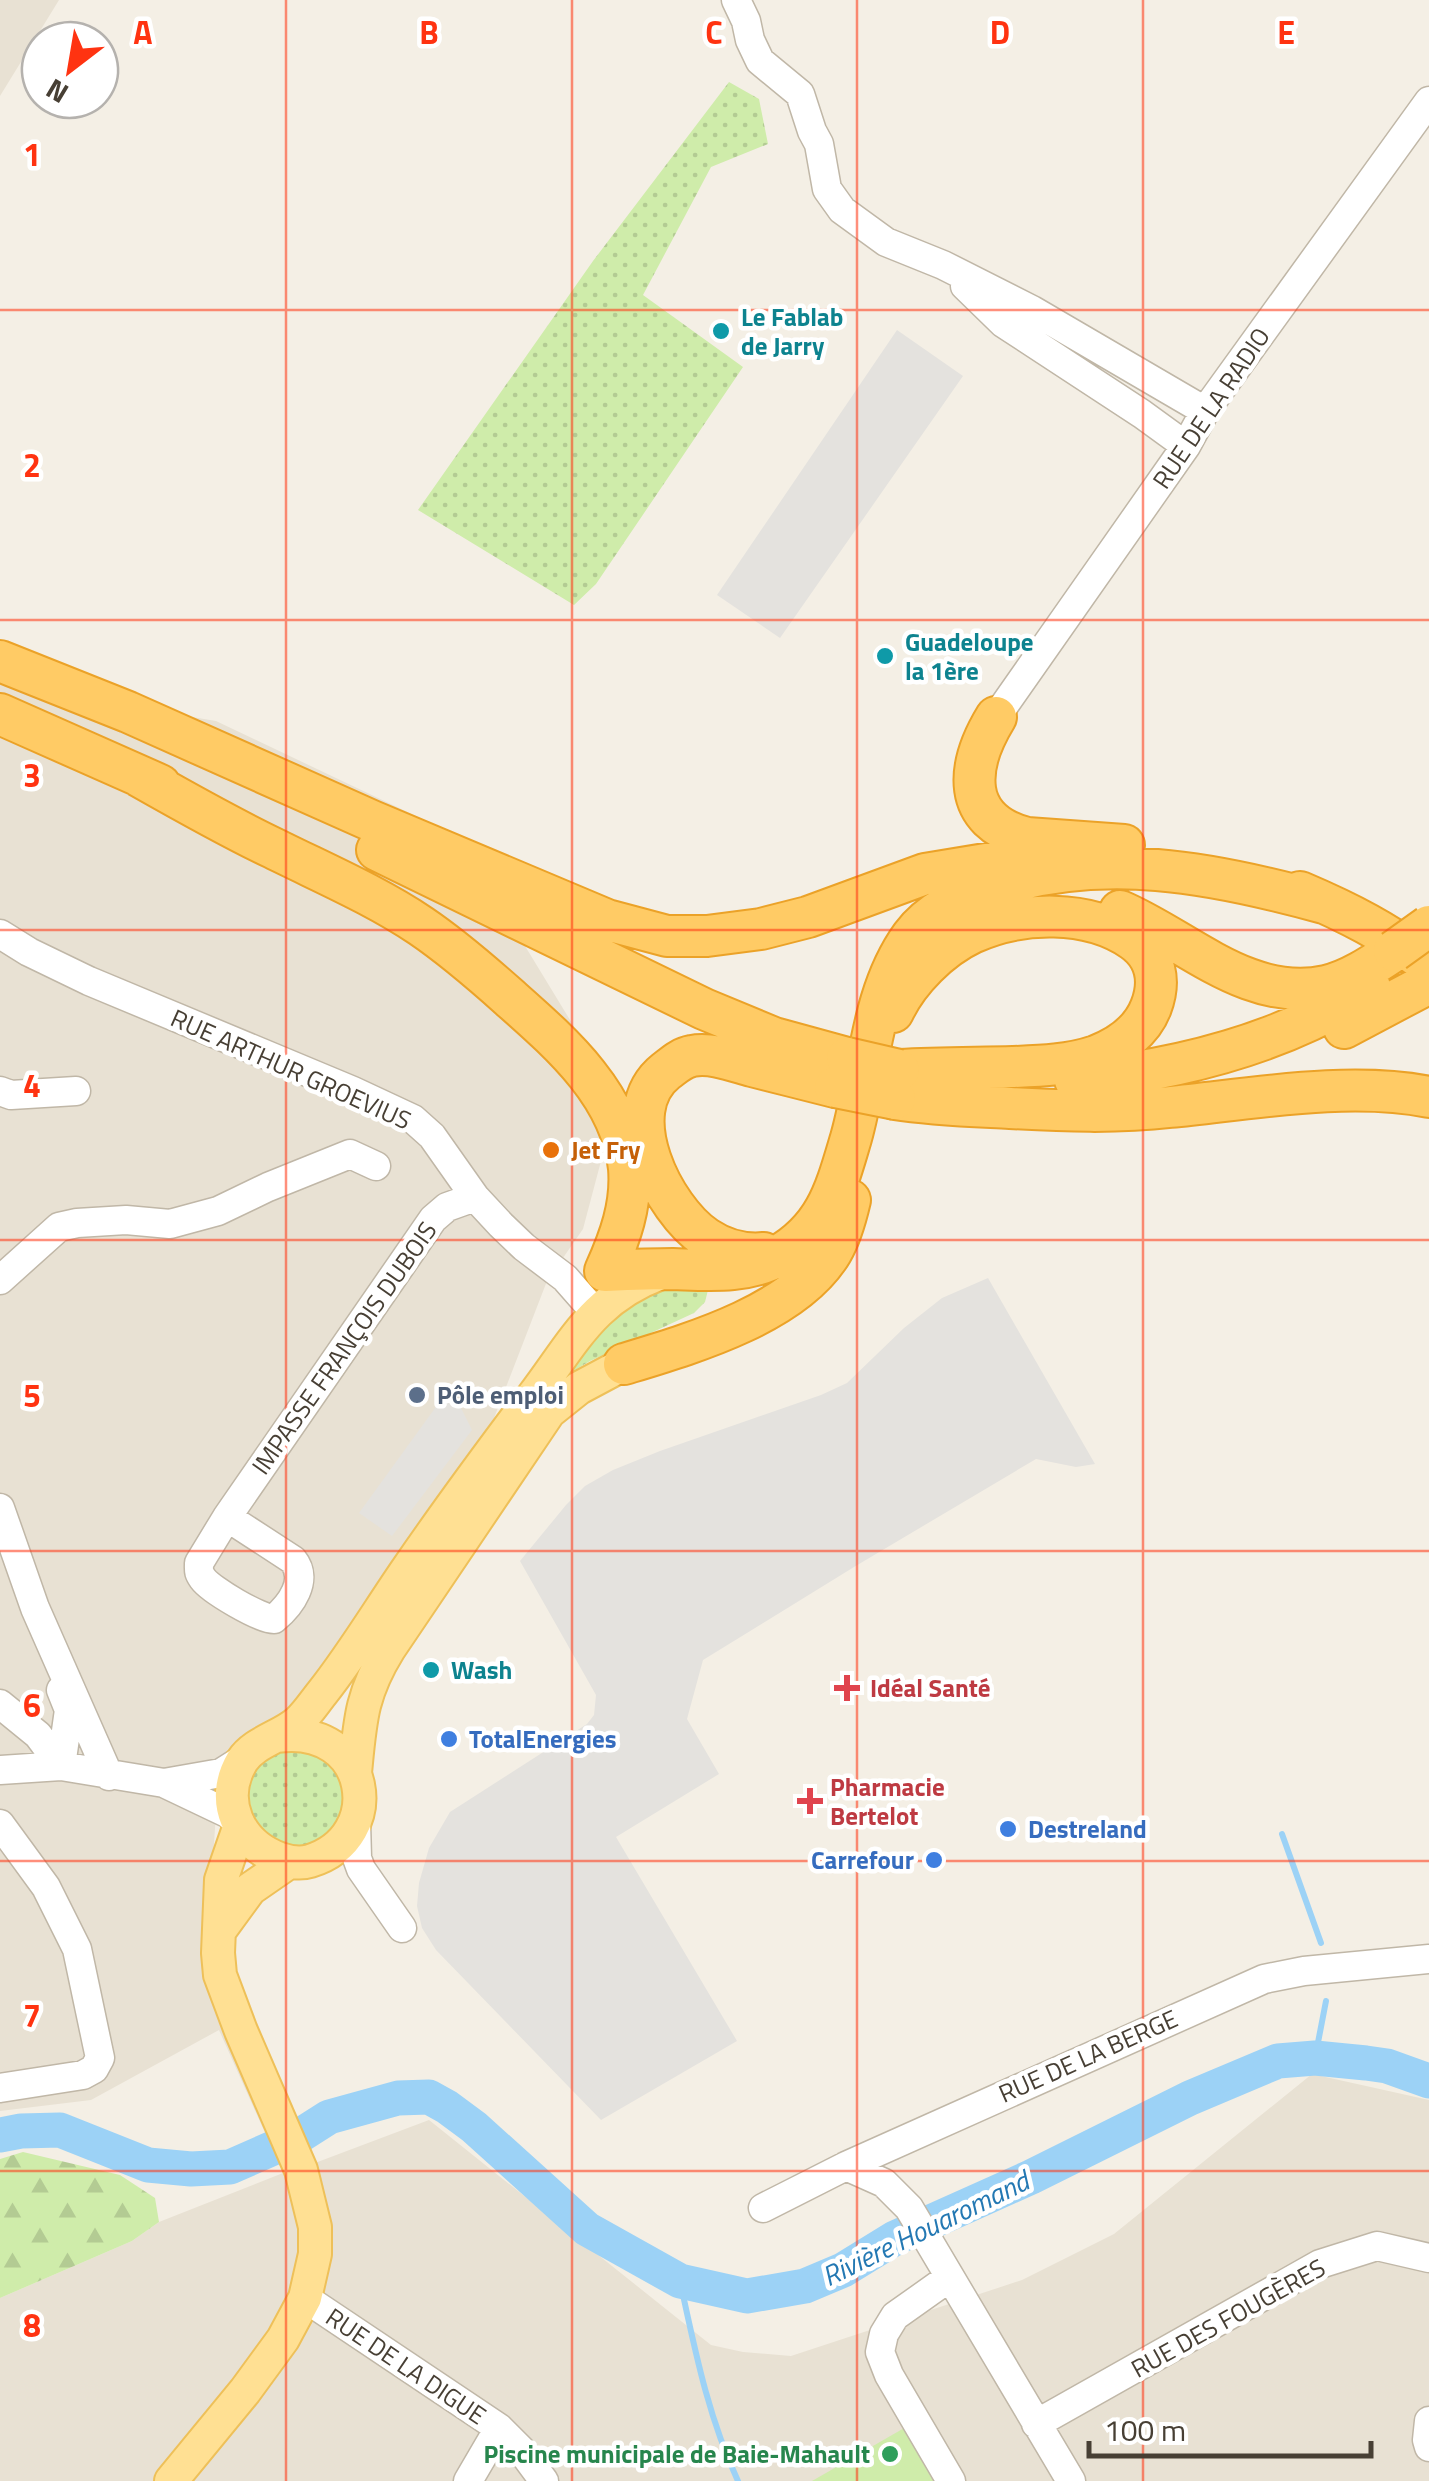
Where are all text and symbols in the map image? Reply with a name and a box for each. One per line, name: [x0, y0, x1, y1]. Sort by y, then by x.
text: A: [133, 8, 153, 56]
text: B: [419, 8, 439, 56]
text: C: [705, 8, 723, 56]
text: D: [990, 8, 1010, 56]
text: E: [1277, 8, 1295, 56]
north arrow: [20, 20, 120, 120]
text: N: [37, 68, 76, 115]
text: 1: [23, 130, 41, 178]
place label: Le Fablab de Jarry: [741, 298, 843, 365]
marker: Le Fablab de Jarry: [710, 320, 732, 342]
street label: RUE DE LA RADIO: [1143, 320, 1279, 496]
text: 2: [23, 441, 41, 489]
place label: Guadeloupe la 1ère: [905, 623, 1034, 690]
marker: Guadeloupe la 1ère: [874, 645, 896, 667]
text: 3: [23, 751, 41, 799]
street label: RUE ARTHUR GROEVIUS: [165, 999, 417, 1139]
text: 4: [23, 1061, 41, 1109]
place label: Jet Fry: [571, 1131, 641, 1169]
marker: Jet Fry: [540, 1139, 562, 1161]
street label: IMPASSE FRANÇOIS DUBOIS: [242, 1214, 446, 1482]
text: 5: [23, 1371, 41, 1419]
place label: Pôle emploi: [437, 1376, 564, 1414]
marker: Pôle emploi: [406, 1384, 428, 1406]
place label: Wash: [451, 1651, 512, 1689]
marker: Wash: [420, 1659, 442, 1681]
place label: Idéal Santé: [870, 1669, 991, 1707]
marker: Idéal Santé: [834, 1675, 860, 1701]
text: 6: [23, 1681, 41, 1729]
place label: TotalEnergies: [469, 1720, 616, 1758]
marker: TotalEnergies: [438, 1728, 460, 1750]
place label: Pharmacie Bertelot: [830, 1768, 945, 1835]
marker: Pharmacie Bertelot: [799, 1790, 821, 1812]
place label: Destreland: [1028, 1810, 1147, 1848]
marker: Destreland: [997, 1818, 1019, 1840]
place label: Carrefour: [811, 1841, 914, 1879]
marker: Carrefour: [923, 1849, 945, 1871]
text: 7: [23, 1991, 41, 2039]
street label: RUE DE LA BERGE: [992, 1999, 1184, 2113]
water label: Rivière Houaromand: [814, 2158, 1039, 2297]
street label: RUE DES FOUGÈRES: [1124, 2249, 1332, 2387]
street label: RUE DE LA DIGUE: [318, 2298, 494, 2434]
text: 8: [23, 2301, 41, 2349]
scale bar: [1089, 2396, 1372, 2458]
text: 100 m: [1104, 2407, 1186, 2453]
place label: Piscine municipale de Baie-Mahault: [483, 2435, 870, 2473]
marker: Piscine municipale de Baie-Mahault: [879, 2443, 901, 2465]

